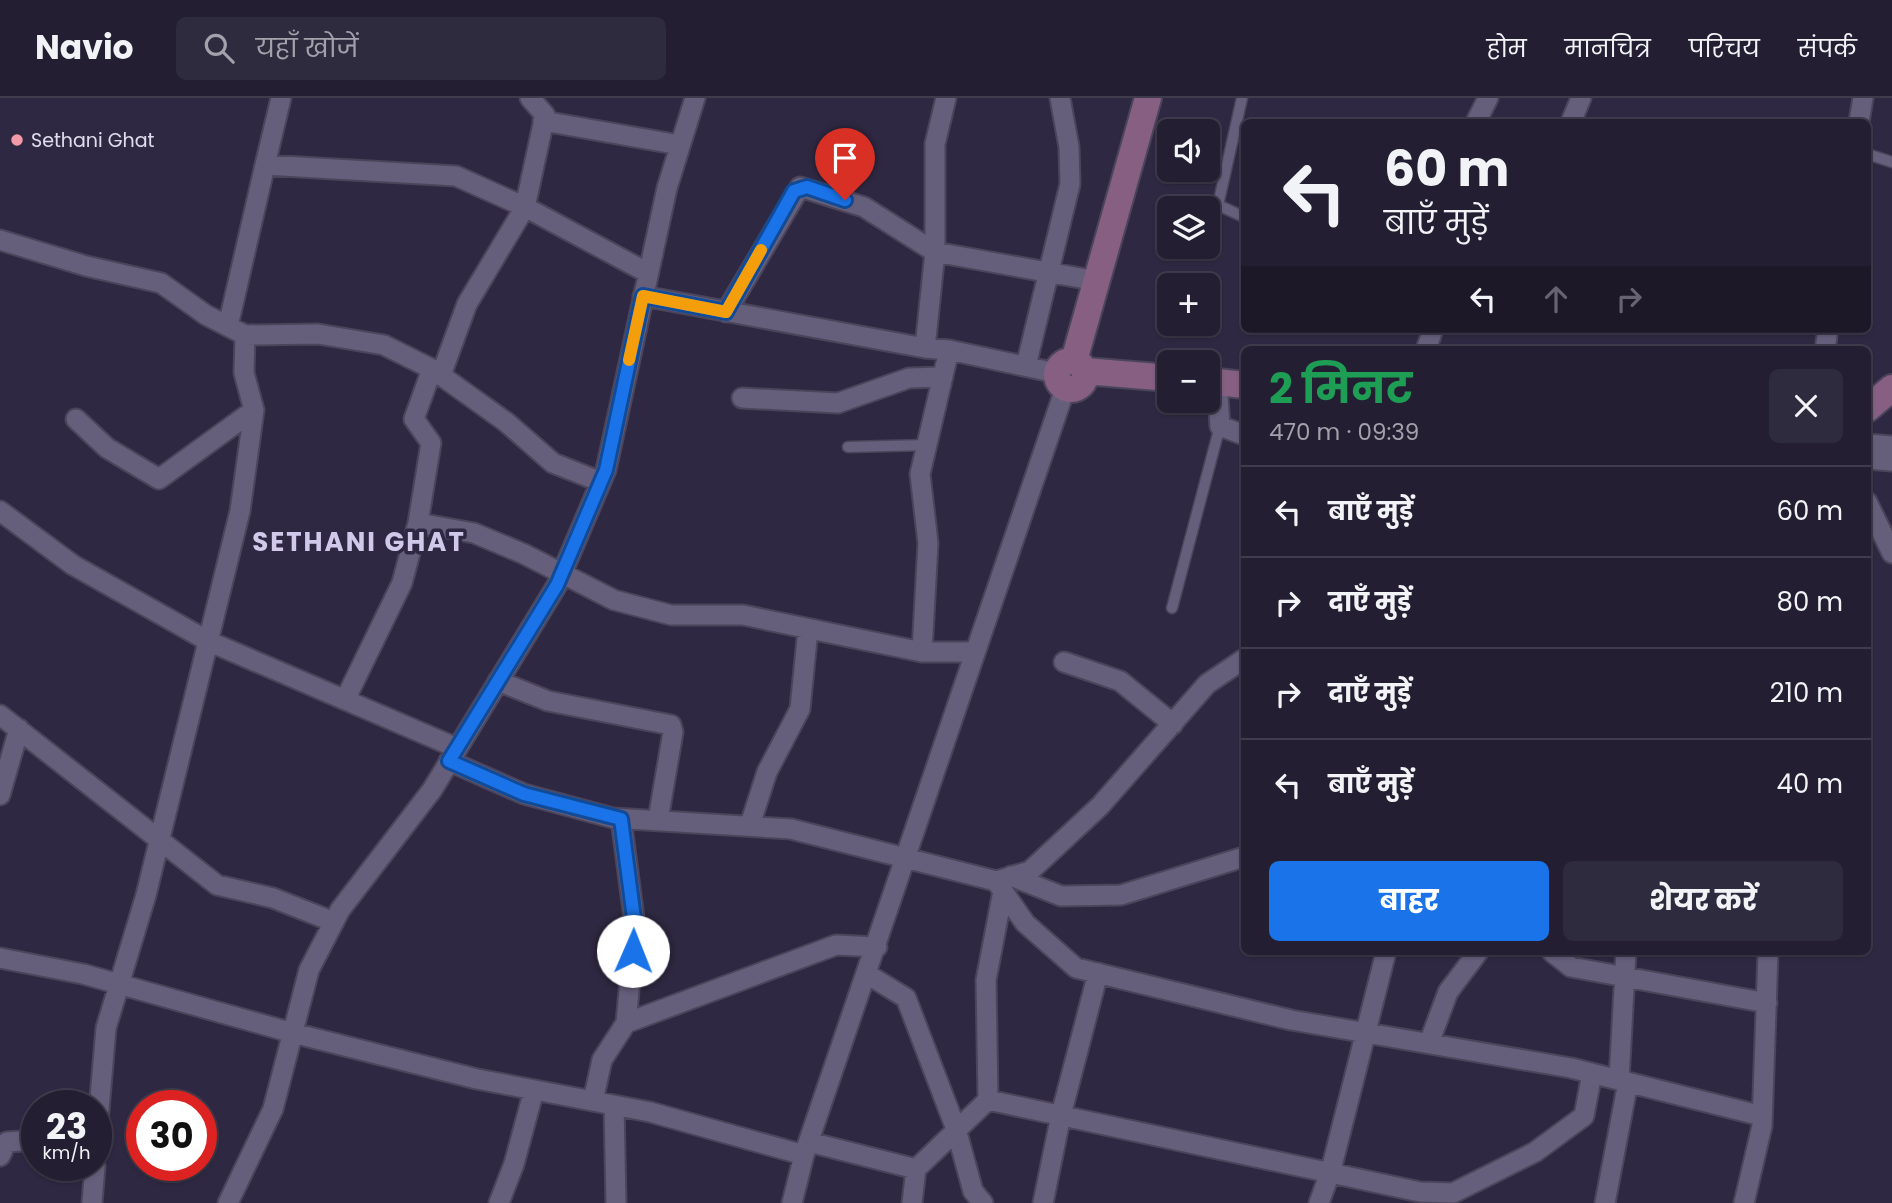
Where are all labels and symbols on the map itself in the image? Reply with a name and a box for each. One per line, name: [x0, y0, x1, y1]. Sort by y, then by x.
place label: Sethani Ghat: [31, 127, 155, 154]
pin: [815, 128, 875, 200]
marker: Sethani Ghat: [9, 132, 25, 148]
district label: SETHANI GHAT: [252, 524, 466, 560]
position arrow: [596, 914, 670, 988]
speed limit sign: 30: [126, 1090, 217, 1181]

